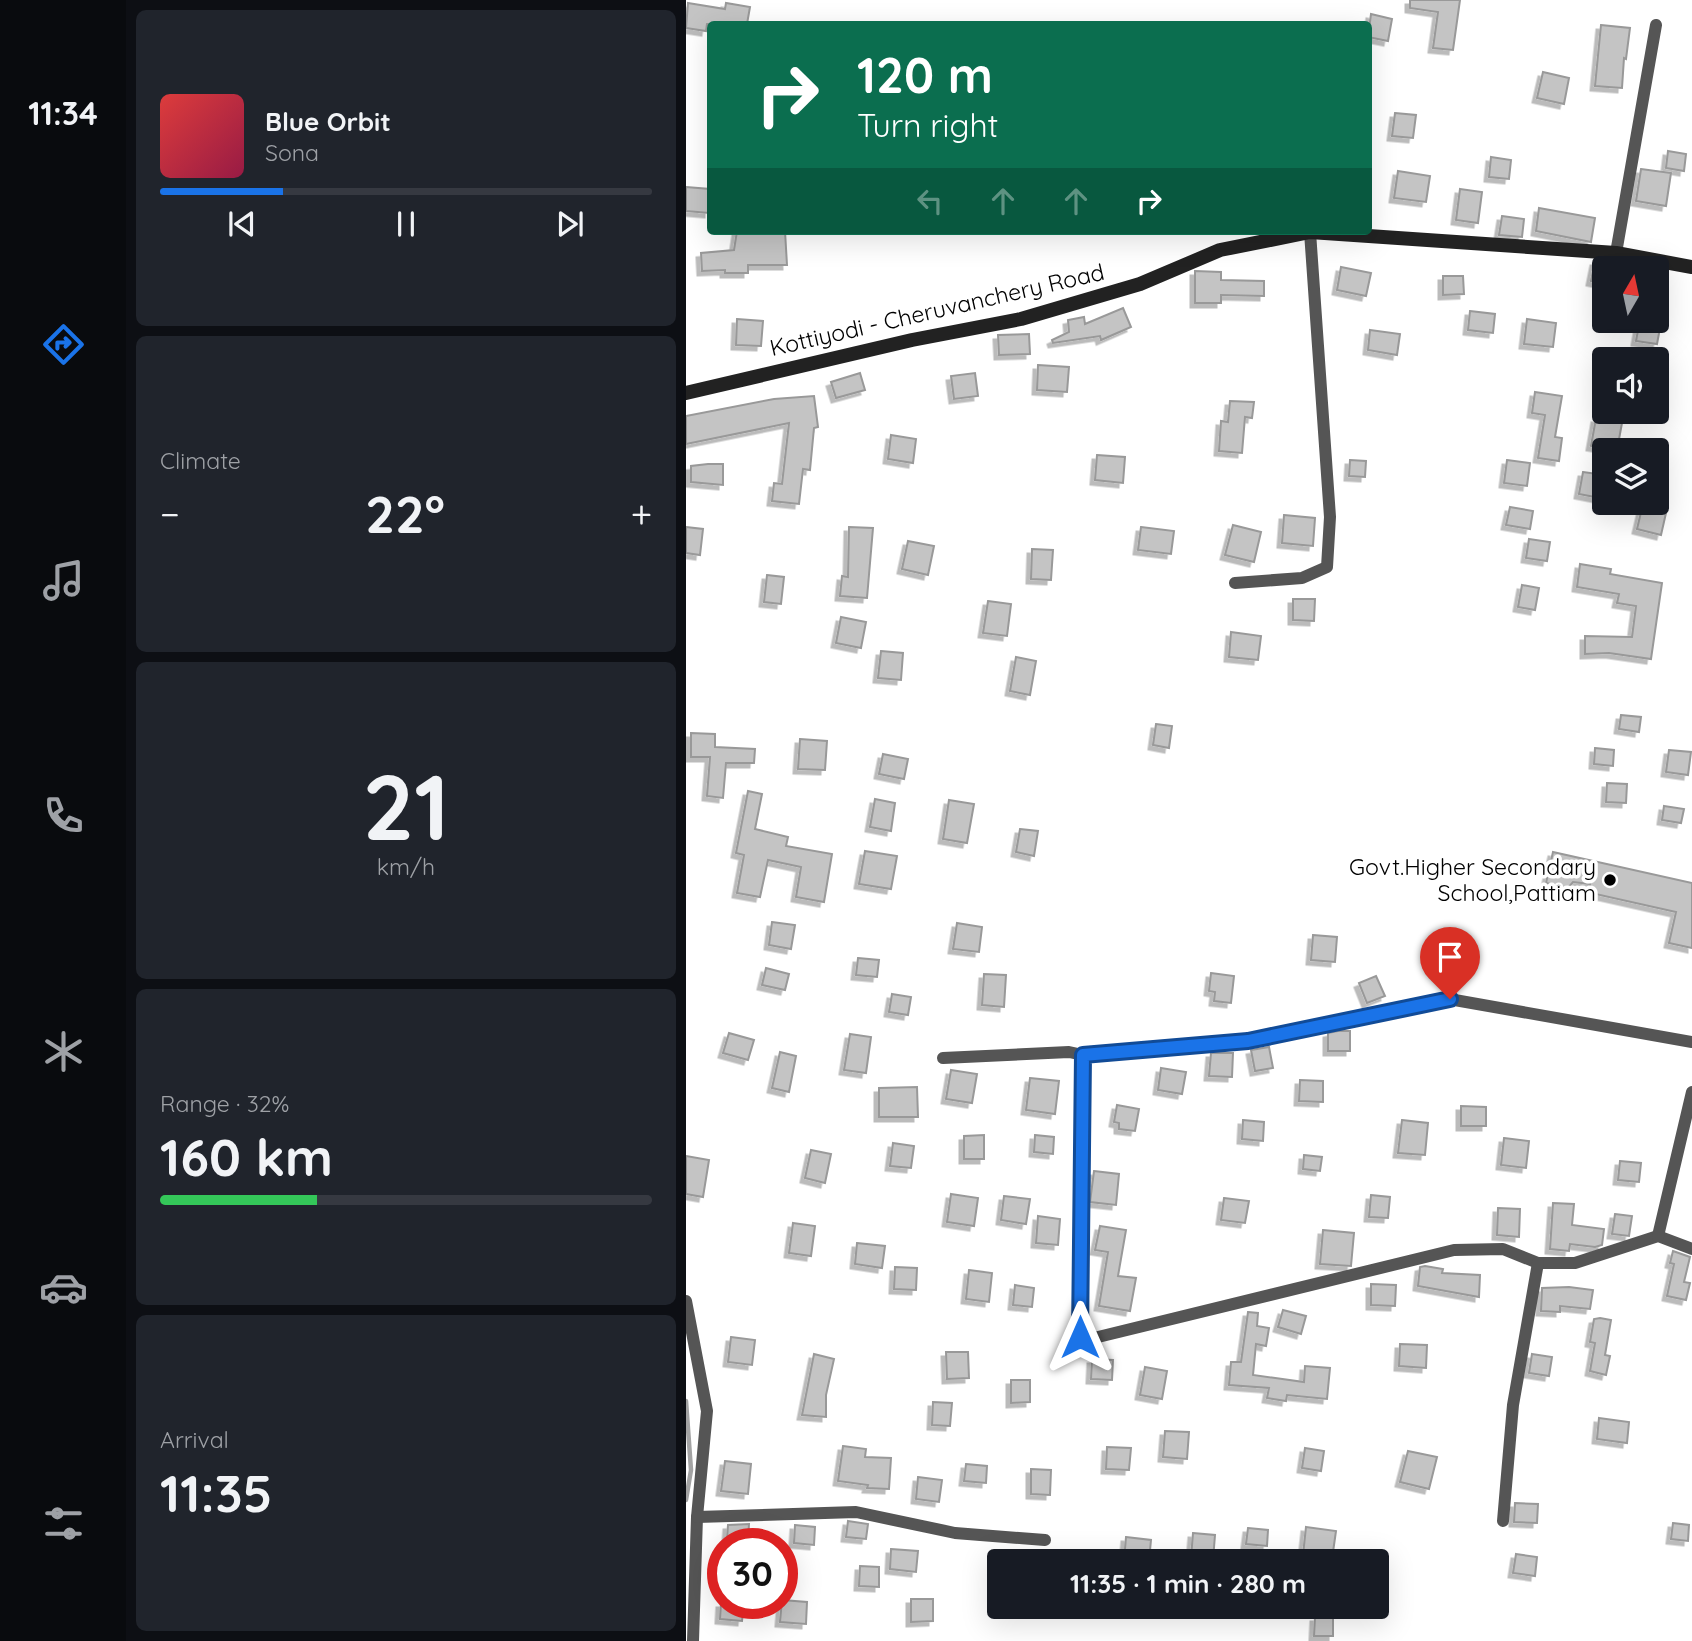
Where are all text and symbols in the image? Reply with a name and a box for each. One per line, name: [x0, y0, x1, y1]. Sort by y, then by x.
text: 120 m: [857, 44, 993, 105]
icon: right: [742, 49, 833, 140]
text: 11:34: [28, 93, 98, 133]
text: Blue Orbit: [265, 105, 391, 138]
text: Turn right: [857, 105, 998, 145]
text: Sona: [265, 138, 319, 167]
icon: left: [911, 182, 949, 220]
icon: ahead: [984, 182, 1022, 220]
icon: ahead: [1057, 182, 1095, 220]
icon: right: [1130, 182, 1168, 220]
icon: previous: [223, 205, 261, 243]
icon: pause: [387, 205, 425, 243]
icon: next: [551, 205, 589, 243]
north arrow: [1592, 256, 1670, 332]
map controls: [1592, 256, 1669, 515]
street label: Kottiyodi - Cheruvanchery Road: [767, 257, 1107, 362]
icon: directions: [39, 320, 88, 369]
button: sound: [1592, 347, 1669, 424]
button: layers: [1592, 438, 1669, 515]
text: Climate: [160, 446, 241, 475]
text: 22°: [365, 481, 445, 546]
text: −: [160, 490, 180, 538]
text: +: [631, 490, 652, 538]
icon: music: [39, 556, 88, 605]
text: 21: [362, 749, 450, 863]
icon: phone: [39, 791, 88, 840]
text: km/h: [377, 852, 435, 881]
place label: Govt.Higher Secondary School,Pattiam: [1349, 852, 1596, 907]
marker: Govt.Higher Secondary School,Pattiam: [1602, 872, 1618, 888]
pin: [1420, 927, 1480, 999]
icon: arrive: [1431, 938, 1469, 976]
icon: climate: [39, 1027, 88, 1076]
text: Range · 32%: [160, 1089, 289, 1118]
text: 160 km: [160, 1124, 333, 1189]
icon: car: [39, 1263, 88, 1312]
position arrow: [1043, 1300, 1117, 1374]
text: Arrival: [160, 1425, 229, 1454]
text: 11:35: [160, 1460, 273, 1525]
icon: filters: [39, 1499, 88, 1548]
speed limit sign: 30: [707, 1528, 798, 1619]
text: 11:35 · 1 min · 280 m: [1070, 1567, 1306, 1600]

